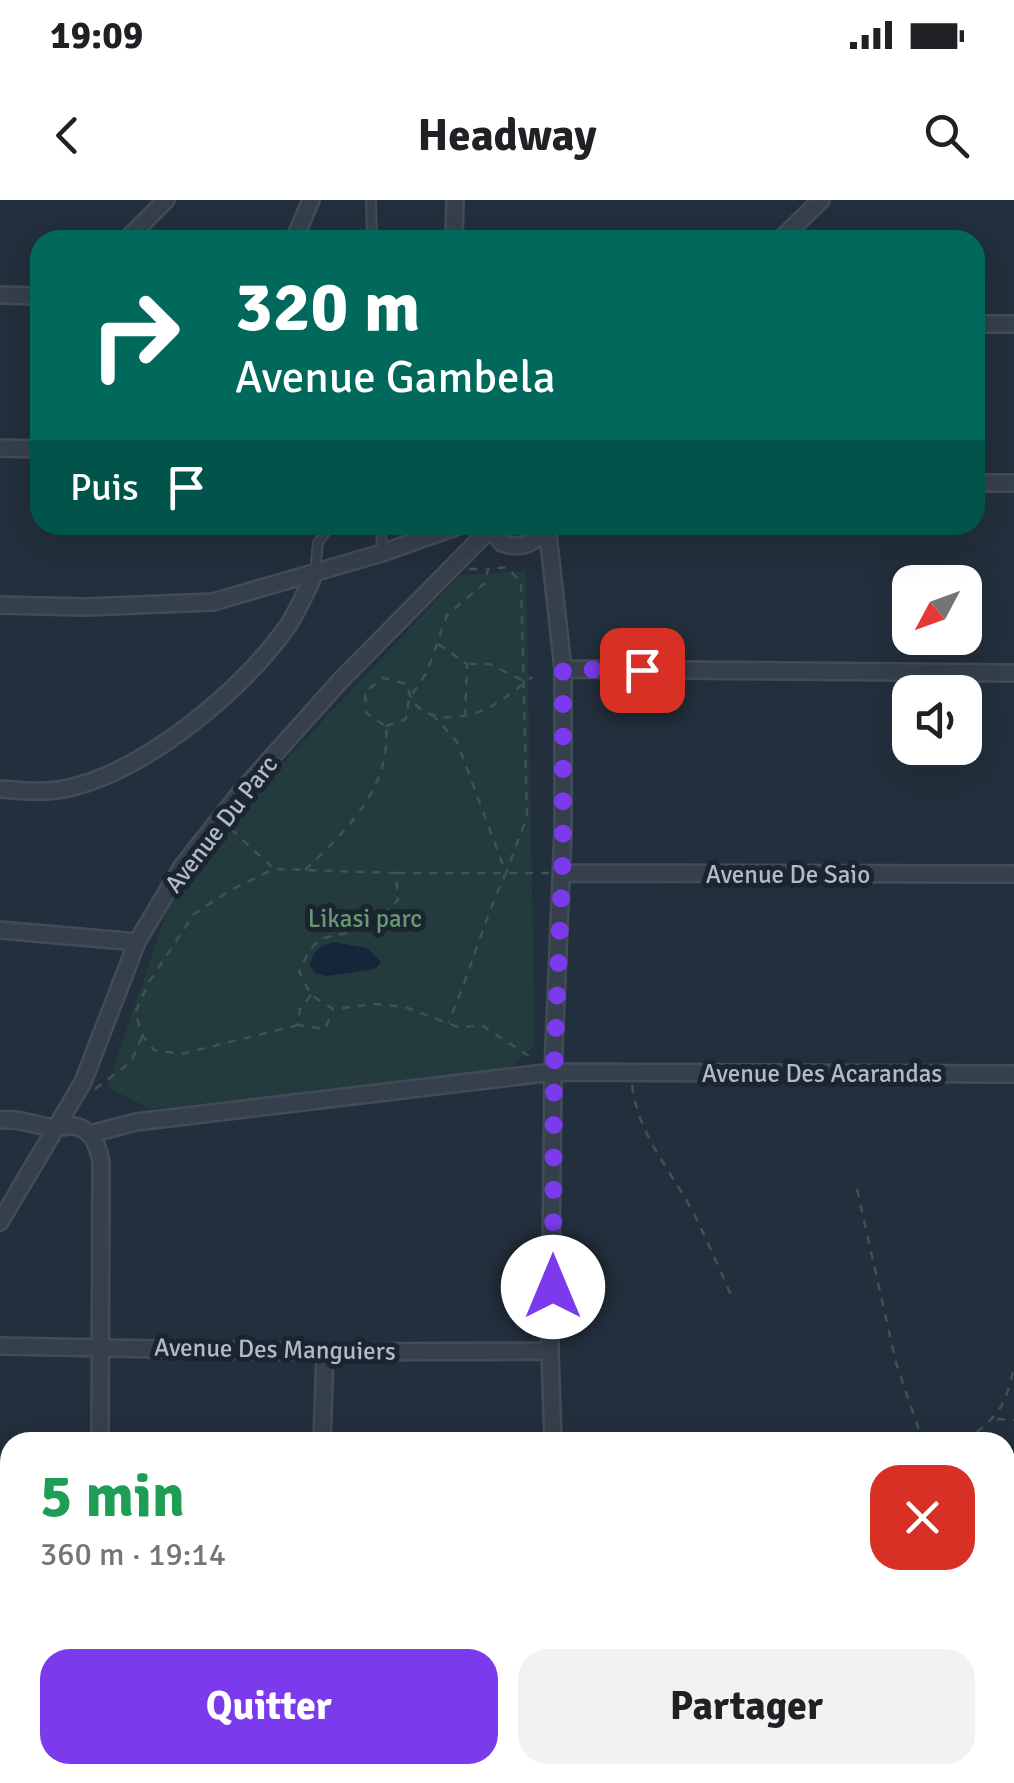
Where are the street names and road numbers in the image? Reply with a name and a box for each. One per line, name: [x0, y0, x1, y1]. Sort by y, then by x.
street label: Avenue Du Parc: [158, 749, 284, 899]
street label: Avenue De Saio: [706, 859, 870, 890]
street label: Avenue Des Acarandas: [702, 1058, 942, 1089]
street label: Avenue Des Manguiers: [154, 1331, 396, 1367]

